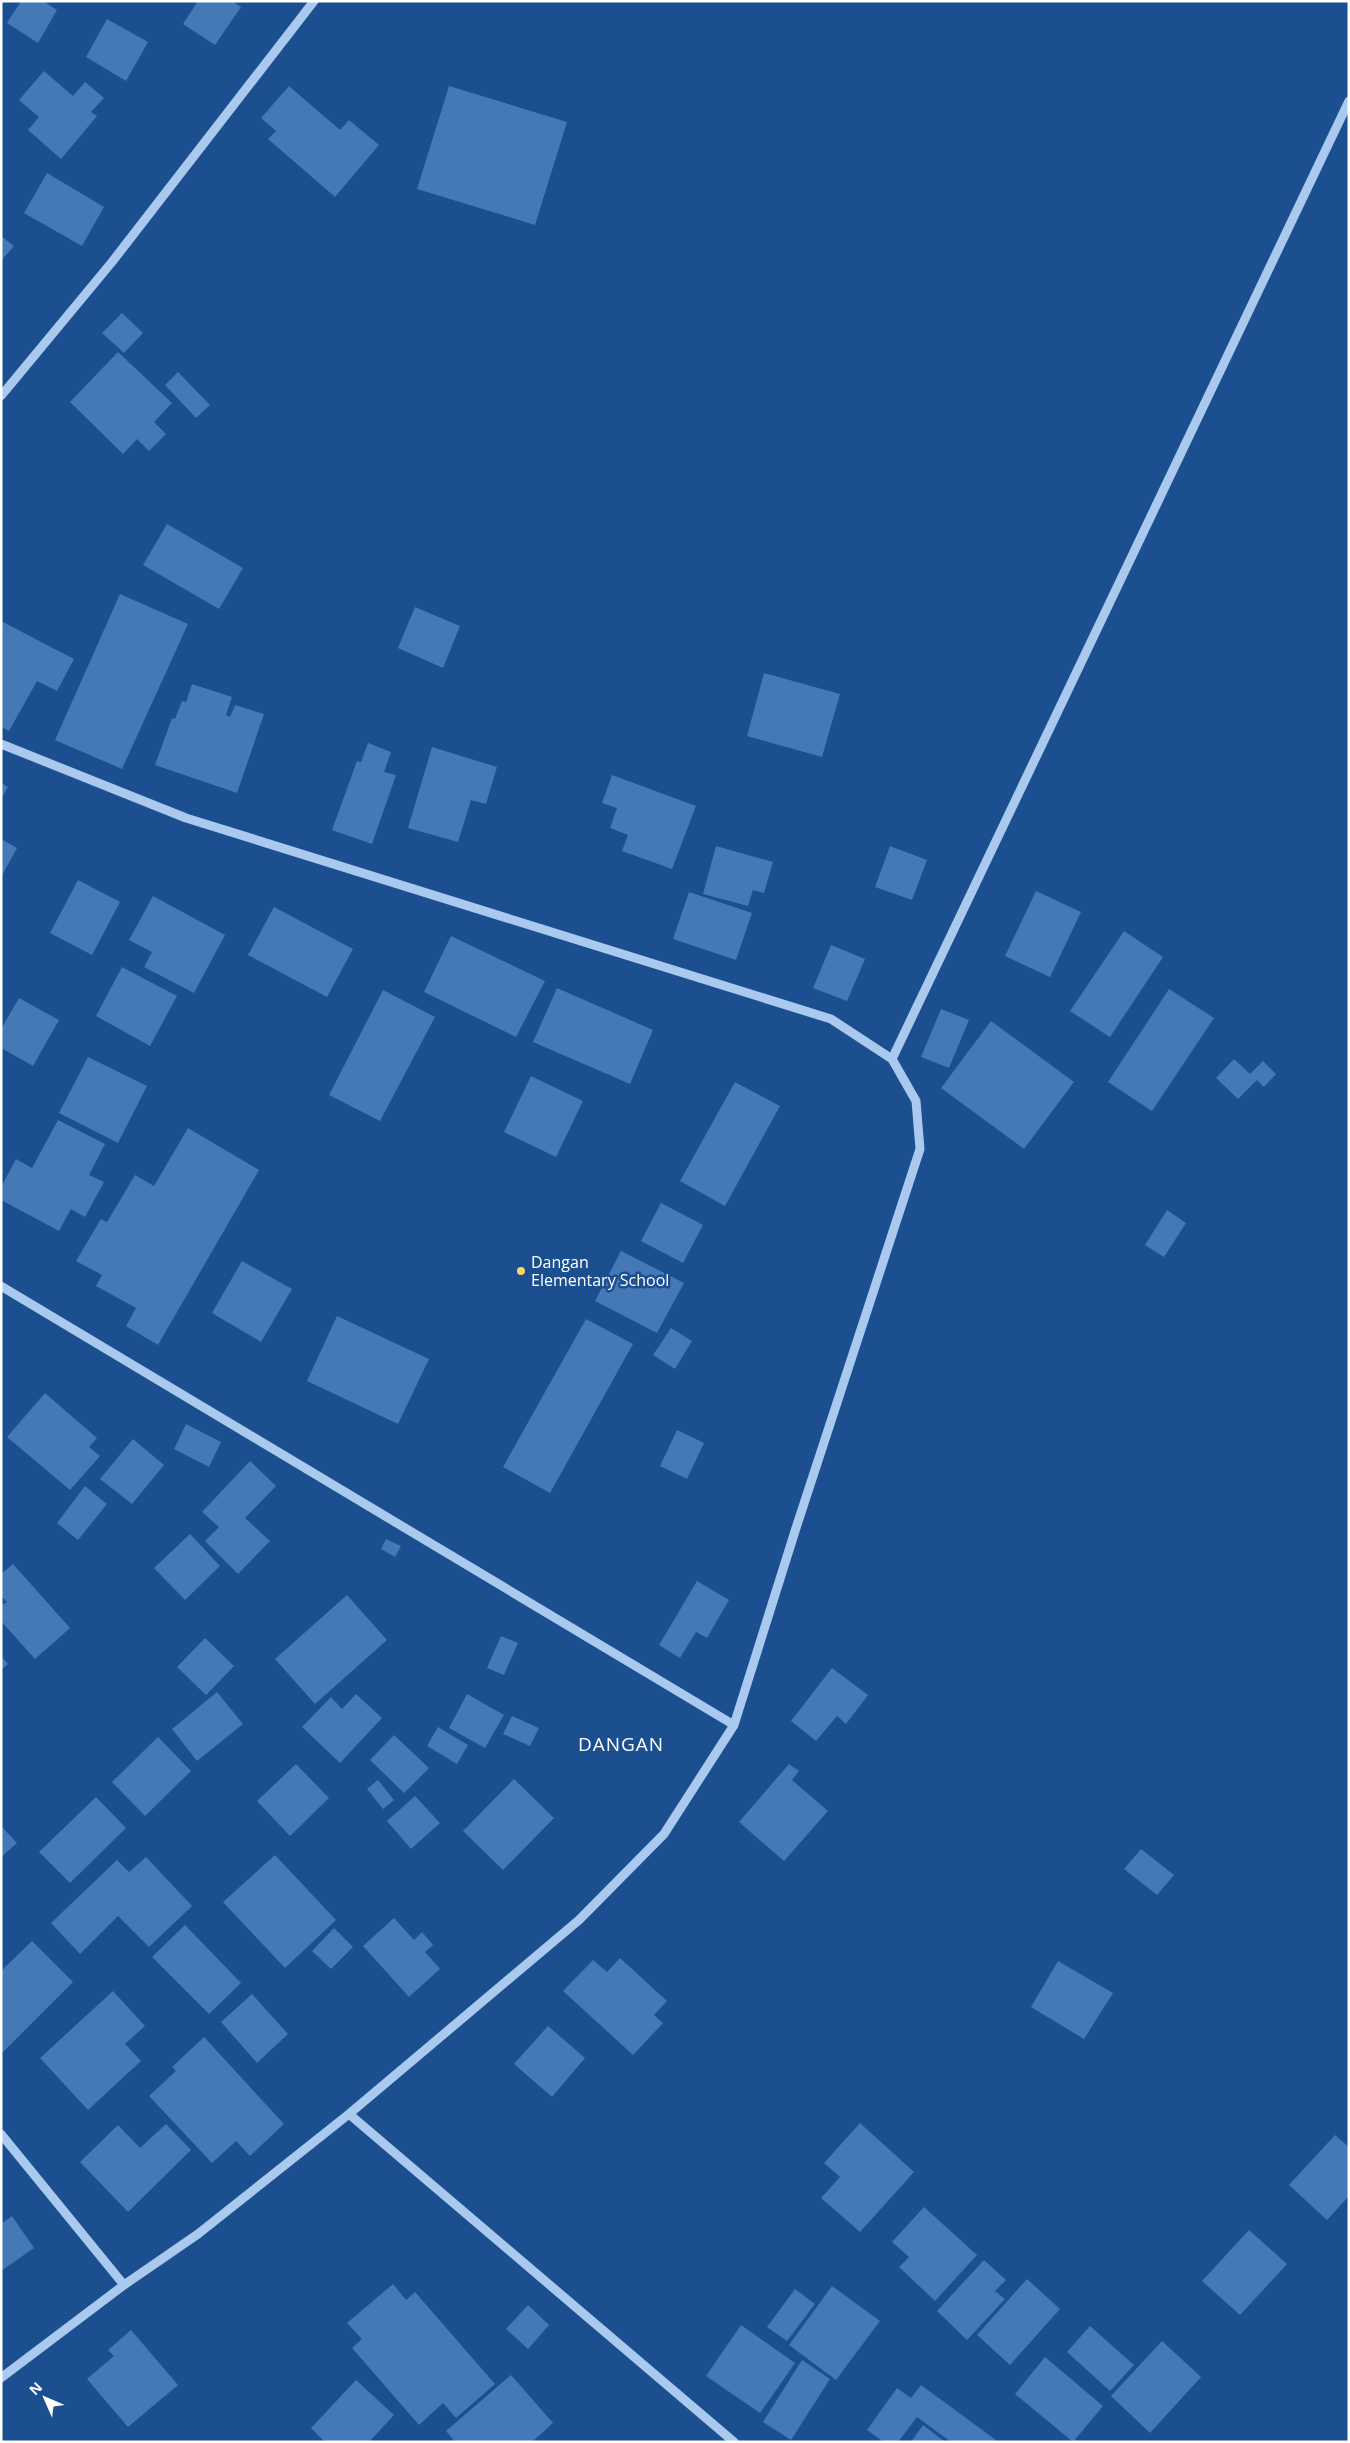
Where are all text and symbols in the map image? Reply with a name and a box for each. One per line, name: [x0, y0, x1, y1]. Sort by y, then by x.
place label: Dangan Elementary School: [531, 1251, 669, 1291]
marker: Dangan Elementary School: [515, 1265, 527, 1277]
district label: DANGAN: [578, 1731, 664, 1757]
north arrow: [20, 2373, 70, 2423]
text: N: [25, 2378, 46, 2399]

